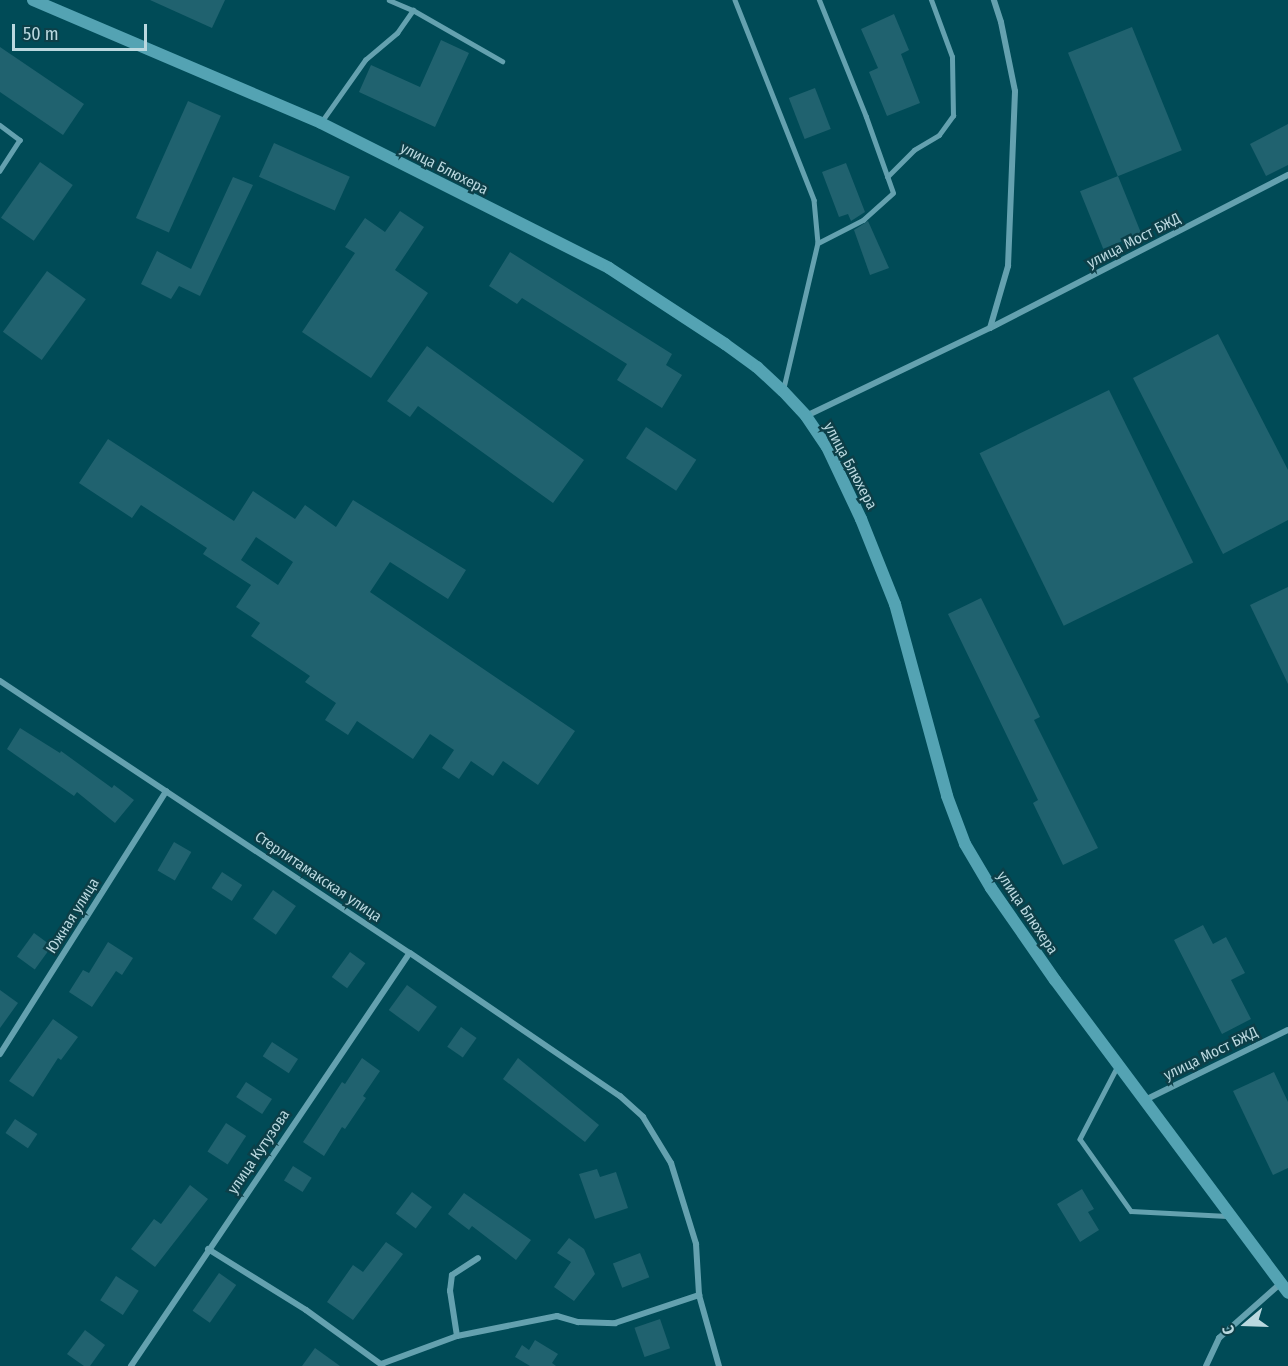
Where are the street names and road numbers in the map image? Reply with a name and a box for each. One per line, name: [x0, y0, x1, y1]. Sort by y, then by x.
street label: улица Блюхера: [397, 139, 491, 199]
street label: улица Мост БЖД: [1084, 210, 1184, 272]
street label: улица Блюхера: [819, 419, 881, 513]
street label: Стерлитамакская улица: [251, 828, 385, 926]
street label: улица Блюхера: [993, 868, 1061, 958]
street label: Южная улица: [43, 875, 103, 957]
street label: улица Мост БЖД: [1161, 1023, 1261, 1085]
street label: улица Кутузова: [224, 1107, 294, 1197]

